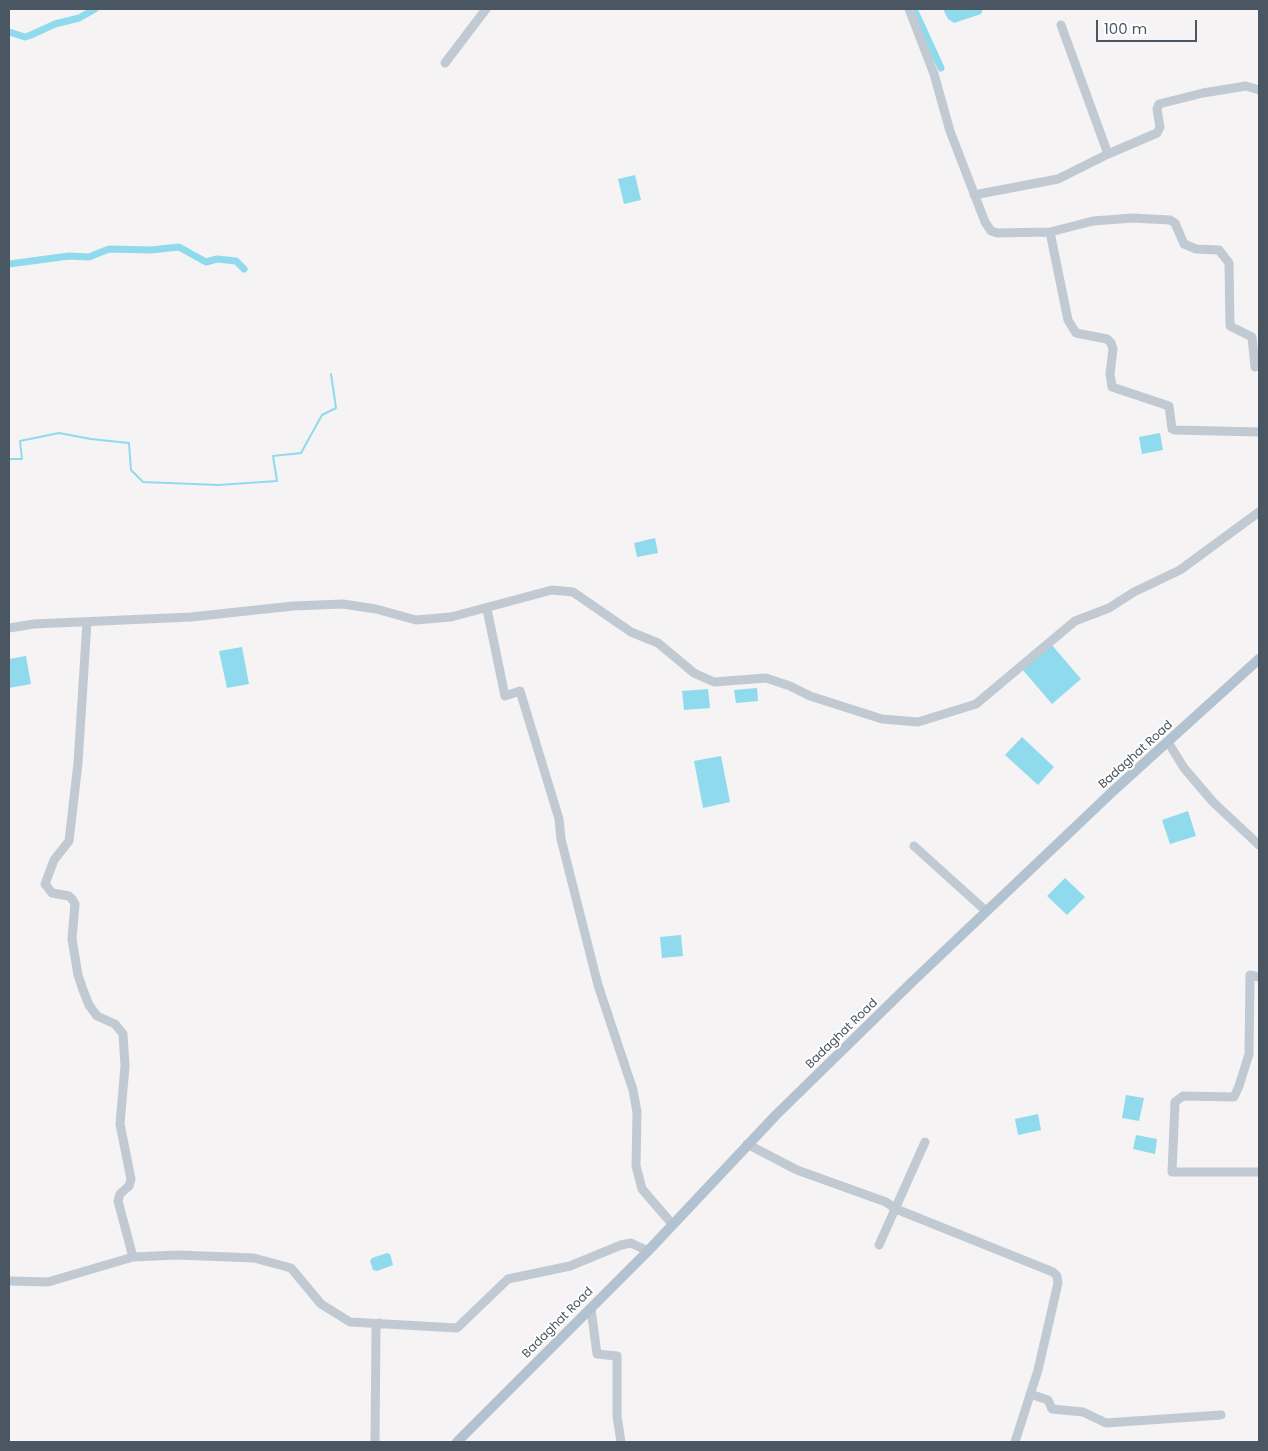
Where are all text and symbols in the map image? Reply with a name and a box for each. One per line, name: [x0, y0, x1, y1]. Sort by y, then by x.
scale bar: [1098, 10, 1199, 42]
text: 100 m: [1104, 18, 1147, 39]
street label: Badaghat Road: [1096, 718, 1176, 792]
street label: Badaghat Road: [803, 996, 881, 1072]
street label: Badaghat Road: [520, 1285, 596, 1361]

